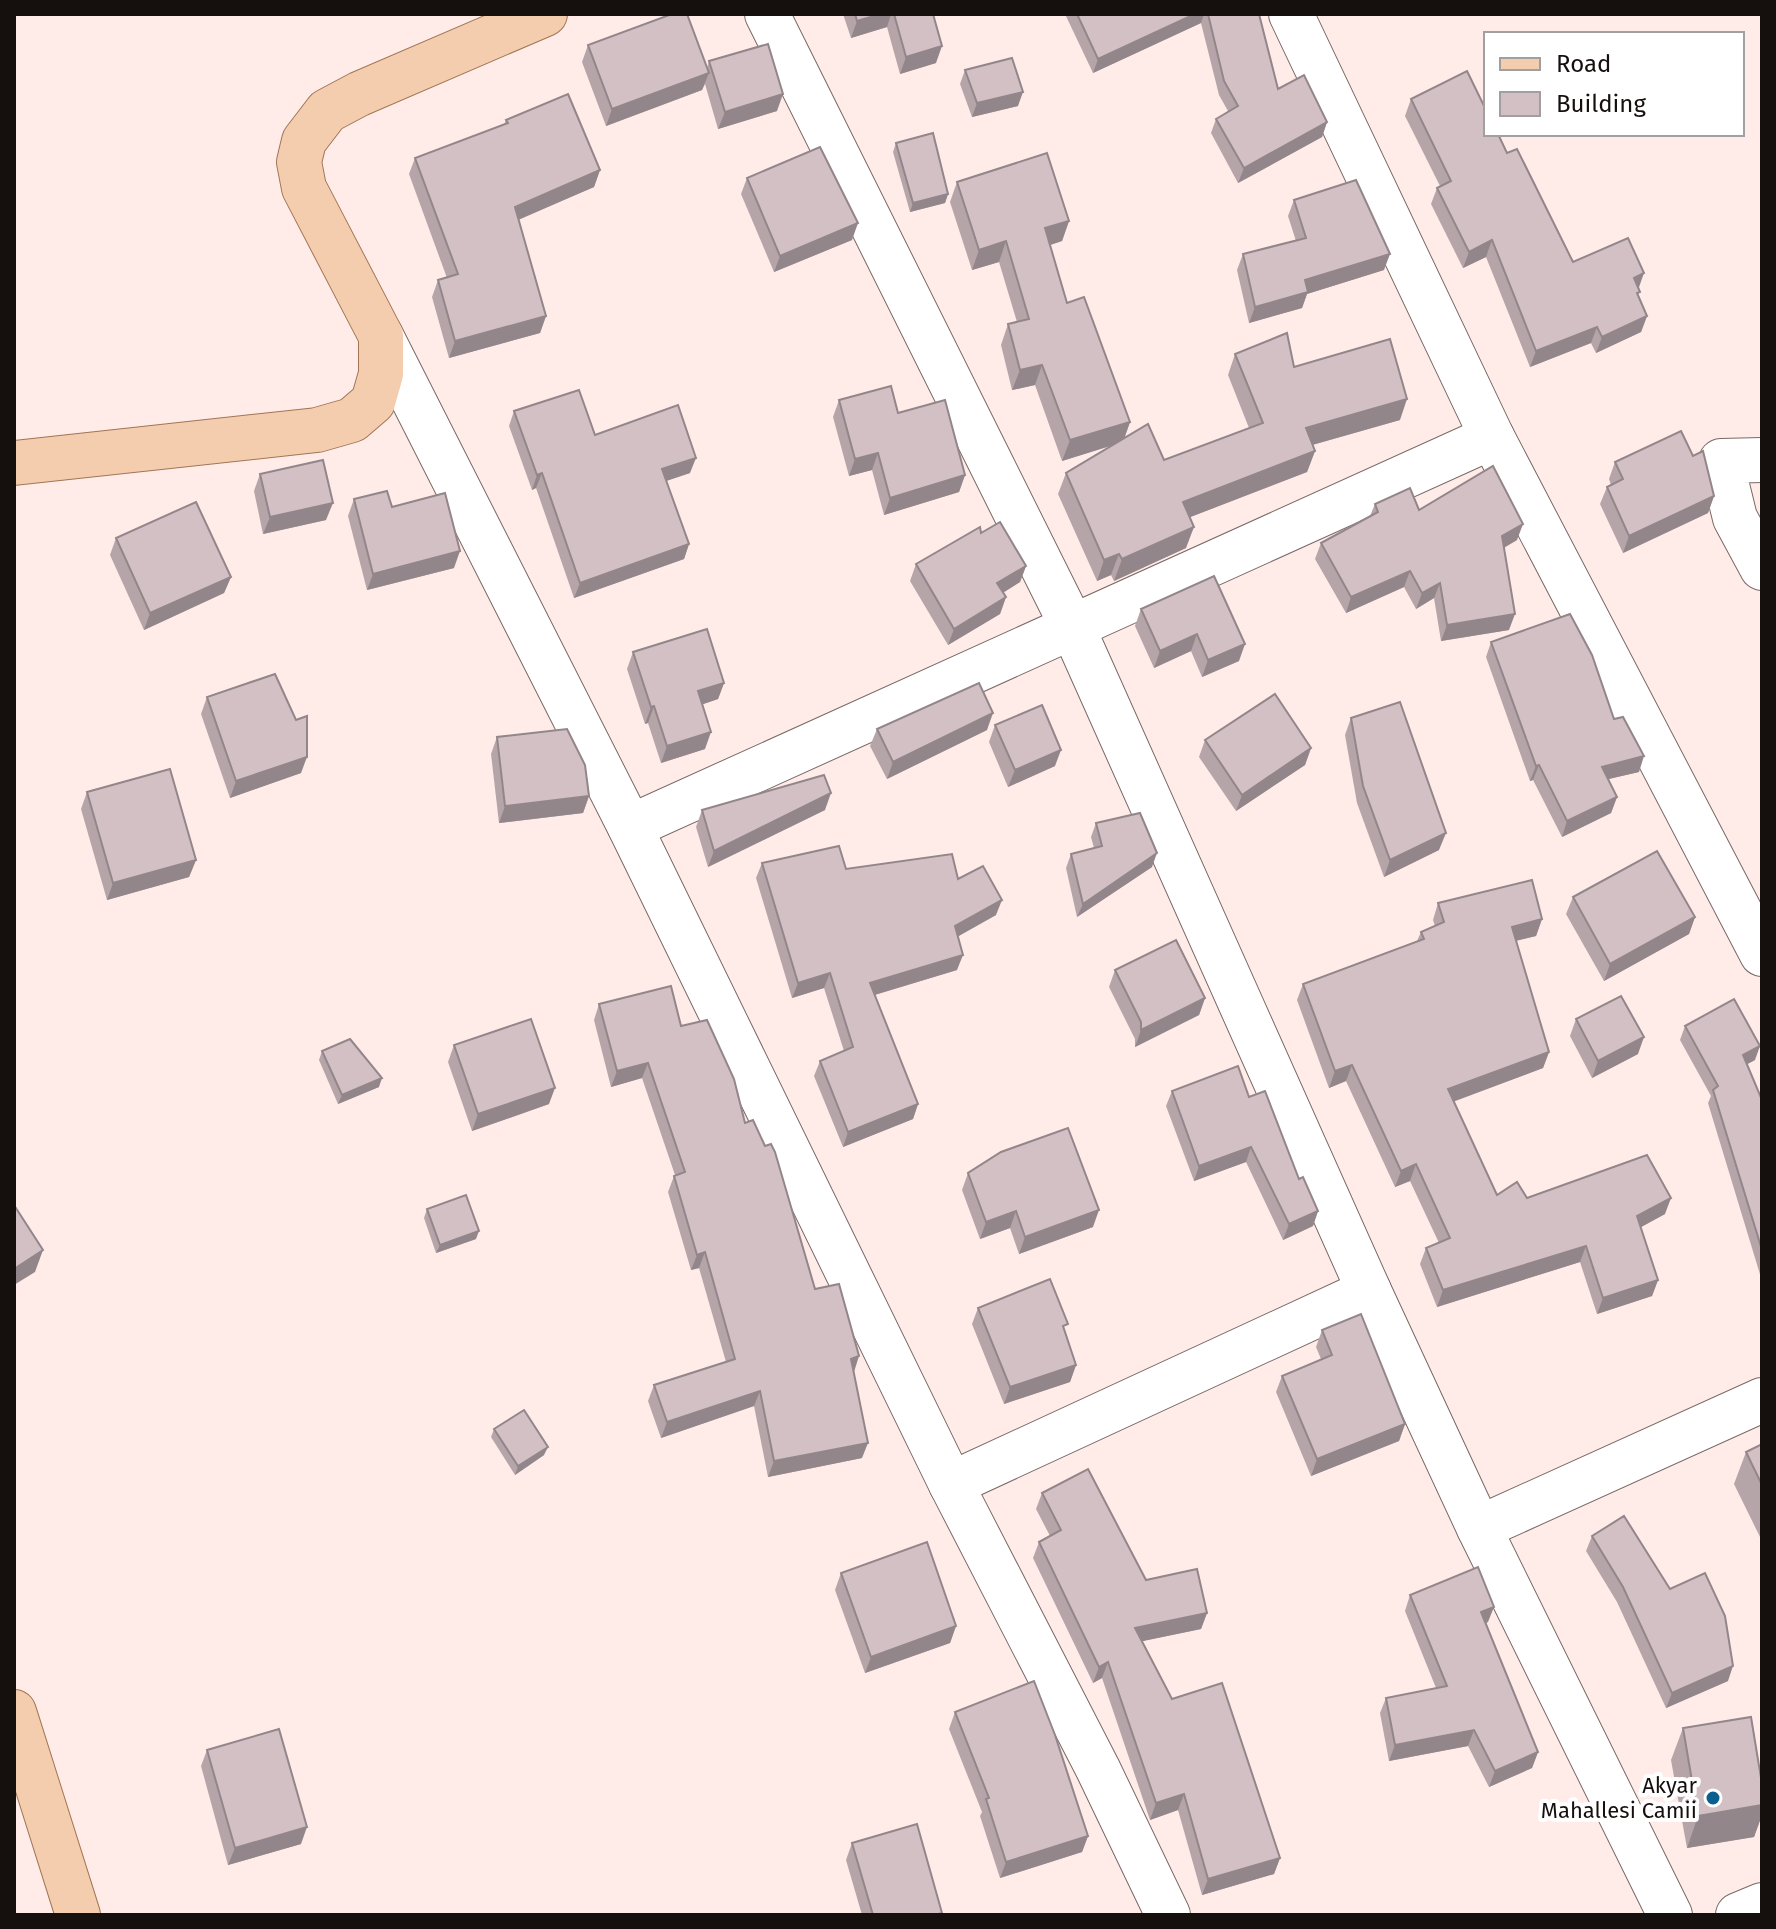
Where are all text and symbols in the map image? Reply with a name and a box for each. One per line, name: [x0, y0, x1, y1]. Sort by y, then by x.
legend: [1484, 32, 1744, 136]
text: Road: [1556, 50, 1611, 78]
text: Building: [1556, 90, 1646, 118]
place label: Akyar Mahallesi Camii: [1541, 1772, 1697, 1824]
marker: Akyar Mahallesi Camii: [1704, 1789, 1722, 1807]

